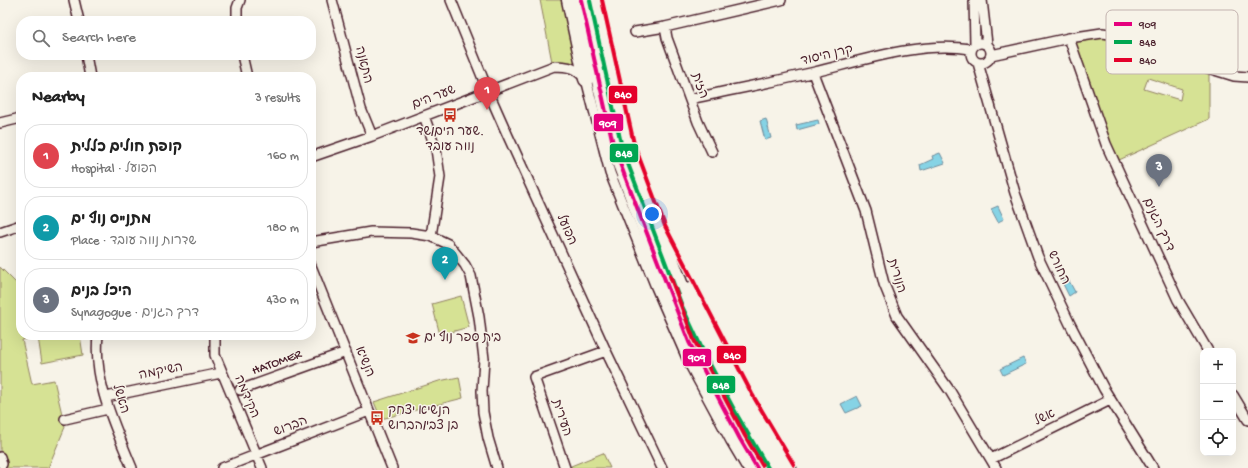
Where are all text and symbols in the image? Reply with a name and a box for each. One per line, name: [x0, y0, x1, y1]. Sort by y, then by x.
legend: [1106, 10, 1238, 74]
search box: [16, 16, 316, 60]
text: 909: [1138, 20, 1157, 32]
icon: search: [30, 27, 52, 49]
text: Search here: [62, 29, 136, 47]
text: 848: [1139, 38, 1156, 50]
street label: קרן היסוד: [799, 43, 855, 69]
street label: התאנה: [351, 45, 375, 85]
text: 840: [1139, 56, 1156, 68]
street label: הזית: [687, 70, 711, 101]
pin: 1: [474, 77, 500, 110]
street label: שער הים: [410, 83, 459, 113]
line badge: 840: [608, 85, 638, 104]
text: Nearby: [32, 88, 85, 108]
text: 840: [614, 90, 632, 102]
text: 3 results: [255, 91, 300, 106]
bus stop icon: שער הים/שד. נווה עובד: [442, 107, 458, 123]
line badge: 909: [593, 113, 624, 132]
text: 909: [598, 119, 617, 131]
place label: שער הים/שד. נווה עובד: [416, 125, 484, 155]
text: קופת חולים כללית: [71, 139, 182, 157]
line badge: 848: [609, 143, 639, 163]
text: 1: [43, 149, 49, 164]
text: 160 m: [267, 149, 299, 164]
text: 848: [615, 149, 633, 161]
pin: 3: [1146, 154, 1172, 187]
text: Hospital · הפועל: [71, 162, 157, 177]
street label: דרך הגנים: [1139, 196, 1177, 254]
your location: [642, 204, 662, 224]
text: מתנ"ס נוף ים: [71, 211, 151, 229]
street label: הפועל: [553, 212, 580, 248]
text: 2: [43, 221, 49, 236]
text: 180 m: [267, 221, 299, 236]
text: Place · שדרות נווה עובד: [71, 234, 196, 249]
pin: 2: [432, 247, 458, 280]
street label: החורש: [1044, 249, 1072, 287]
street label: הנורית: [883, 256, 908, 295]
text: היכל בנים: [71, 283, 132, 301]
text: 3: [43, 293, 49, 308]
text: 430 m: [266, 293, 299, 308]
text: Synagogue · דרך הגנים: [71, 306, 199, 321]
school or university icon: בית ספר נוף ים: [405, 330, 421, 346]
place label: בית ספר נוף ים: [424, 330, 501, 346]
street label: הנשיא: [351, 344, 377, 380]
line badge: 840: [716, 345, 747, 364]
street label: HATOMER: [250, 347, 305, 379]
line badge: 909: [682, 348, 712, 367]
map controls: [1200, 348, 1236, 456]
button: +: [1200, 348, 1236, 384]
text: 840: [723, 351, 741, 363]
text: 909: [687, 353, 706, 365]
street label: השיקמה: [138, 360, 184, 384]
street label: הקידמה: [230, 373, 262, 421]
line badge: 848: [706, 375, 736, 394]
text: 848: [712, 381, 730, 393]
street label: האשל: [108, 382, 133, 415]
button: −: [1200, 384, 1236, 420]
street label: העירית: [548, 397, 574, 438]
place label: הנשיא יצחק בן צבי/הברוש: [388, 403, 458, 434]
street label: אשל: [1032, 406, 1058, 429]
bus stop icon: הנשיא יצחק בן צבי/הברוש: [369, 410, 385, 426]
street label: הברוש: [272, 414, 310, 440]
button: locate: [1200, 420, 1236, 456]

